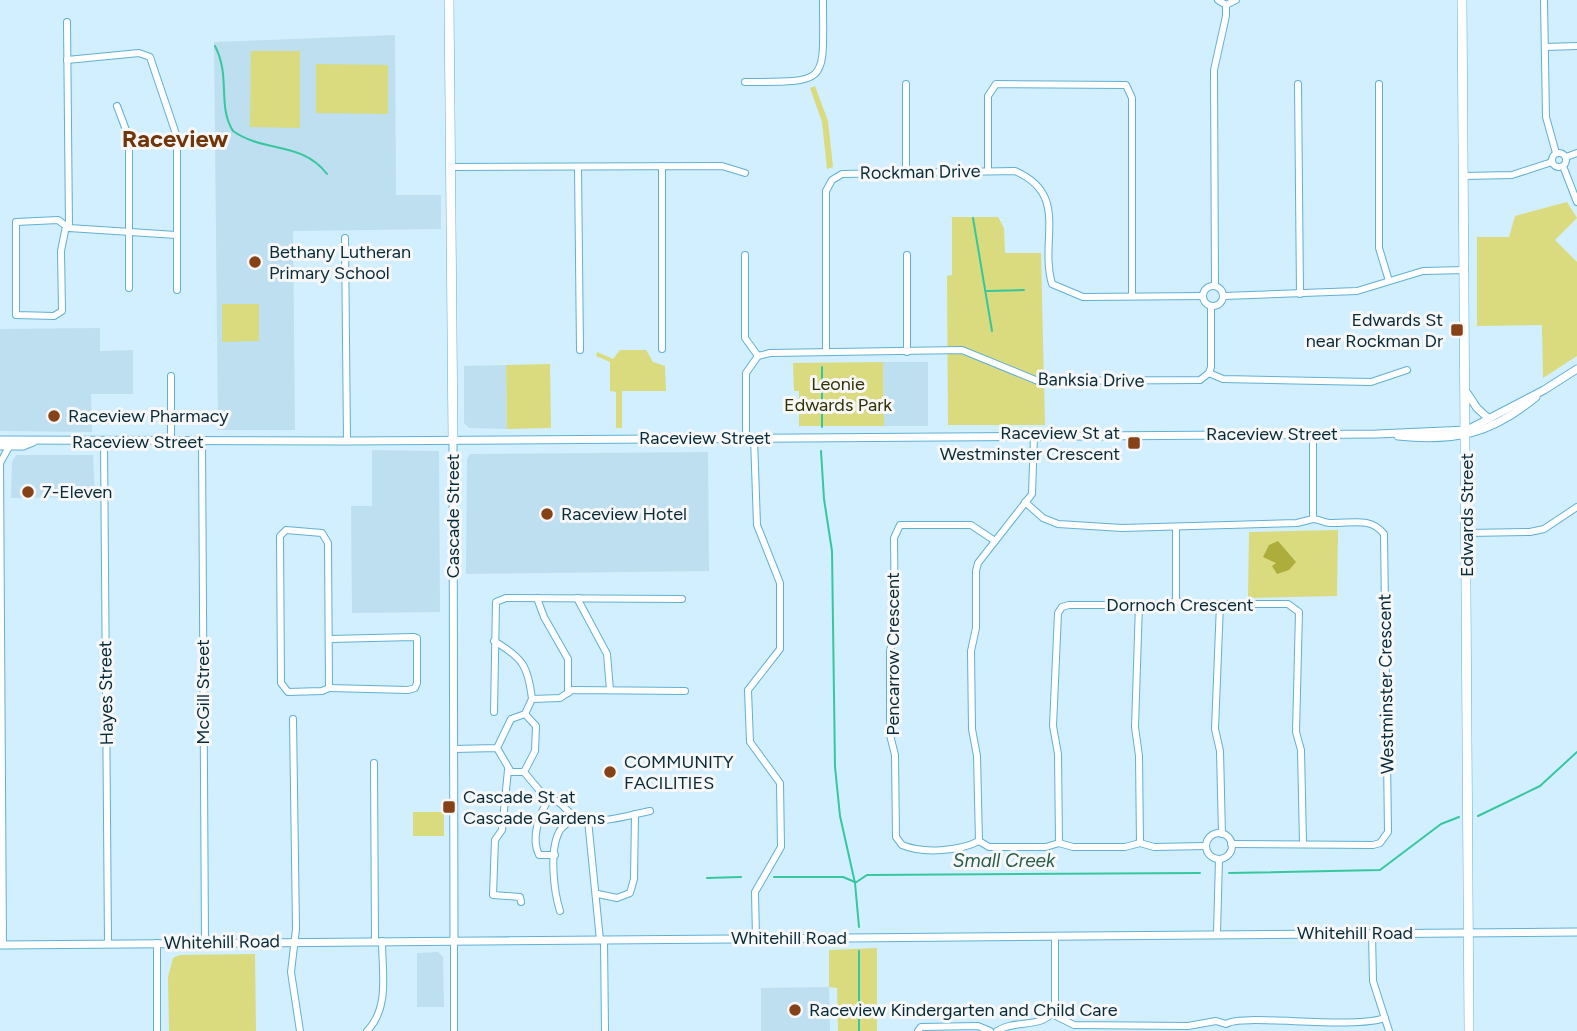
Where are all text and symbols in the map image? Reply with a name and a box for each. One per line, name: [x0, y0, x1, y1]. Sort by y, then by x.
district label: Raceview: [122, 124, 228, 153]
street label: Rockman Drive: [859, 160, 981, 184]
place label: Bethany Lutheran Primary School: [269, 241, 411, 284]
marker: Bethany Lutheran Primary School: [247, 254, 263, 270]
place label: Edwards St near Rockman Dr: [1306, 309, 1443, 352]
marker: Edwards St near Rockman Dr: [1449, 322, 1465, 338]
street label: Banksia Drive: [1037, 368, 1145, 392]
park label: Leonie Edwards Park: [784, 373, 892, 416]
place label: Raceview Pharmacy: [68, 405, 229, 427]
marker: Raceview Pharmacy: [46, 408, 62, 424]
place label: Raceview St at Westminster Crescent: [940, 422, 1120, 465]
street label: Raceview Street: [1206, 423, 1338, 445]
street label: Raceview Street: [639, 427, 771, 449]
street label: Raceview Street: [72, 431, 204, 453]
marker: Raceview St at Westminster Crescent: [1126, 435, 1142, 451]
street label: Cascade Street: [442, 453, 464, 578]
street label: Edwards Street: [1456, 453, 1478, 577]
place label: 7-Eleven: [42, 481, 112, 503]
marker: 7-Eleven: [20, 484, 36, 500]
place label: Raceview Hotel: [561, 503, 687, 525]
marker: Raceview Hotel: [539, 506, 555, 522]
street label: Pencarrow Crescent: [882, 572, 904, 736]
street label: Westminster Crescent: [1373, 593, 1399, 774]
street label: Dornoch Crescent: [1106, 594, 1254, 616]
street label: McGill Street: [192, 639, 214, 745]
street label: Hayes Street: [94, 640, 118, 746]
place label: COMMUNITY FACILITIES: [624, 751, 734, 794]
marker: COMMUNITY FACILITIES: [602, 764, 618, 780]
place label: Cascade St at Cascade Gardens: [463, 786, 605, 829]
marker: Cascade St at Cascade Gardens: [441, 799, 457, 815]
water label: Small Creek: [953, 849, 1056, 872]
street label: Whitehill Road: [1297, 922, 1413, 944]
street label: Whitehill Road: [731, 927, 847, 949]
street label: Whitehill Road: [164, 930, 280, 954]
place label: Raceview Kindergarten and Child Care: [809, 999, 1118, 1021]
marker: Raceview Kindergarten and Child Care: [787, 1002, 803, 1018]

